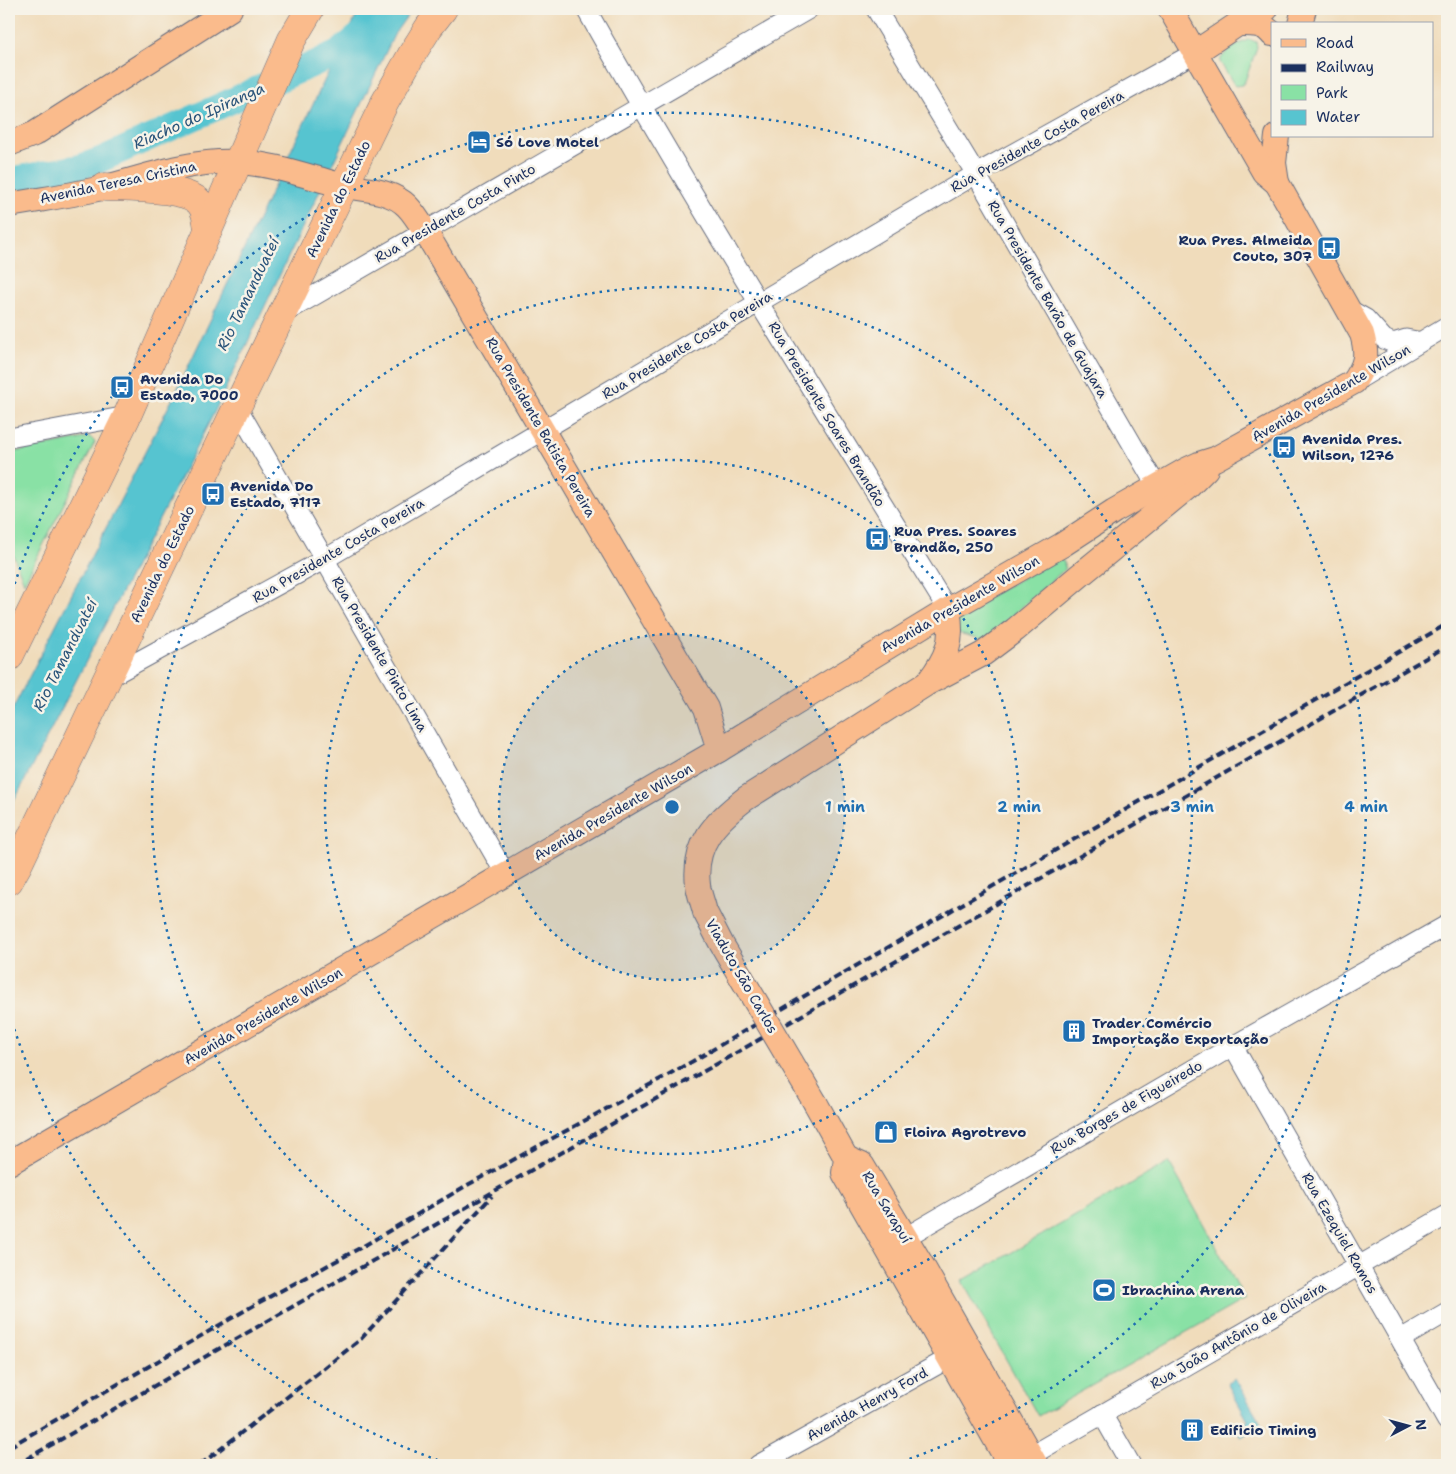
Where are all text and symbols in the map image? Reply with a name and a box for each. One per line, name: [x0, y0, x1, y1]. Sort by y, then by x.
legend: [1271, 22, 1434, 138]
text: Road: [1316, 33, 1354, 53]
text: Railway: [1316, 57, 1374, 77]
water label: Riacho do Ipiranga: [130, 78, 268, 154]
text: Park: [1316, 83, 1348, 103]
street label: Rua Presidente Costa Pereira: [947, 86, 1127, 196]
text: Water: [1316, 107, 1360, 127]
hotel icon: Só Love Motel: [466, 129, 492, 155]
place label: Só Love Motel: [496, 133, 599, 151]
street label: Avenida do Estado: [302, 137, 374, 261]
street label: Avenida Teresa Cristina: [38, 157, 198, 207]
street label: Rua Presidente Costa Pinto: [371, 159, 539, 267]
street label: Rua Presidente Barão de Guajara: [984, 197, 1112, 401]
place label: Rua Pres. Almeida Couto, 307: [1178, 231, 1312, 265]
water label: Rio Tamanduateí: [212, 233, 285, 354]
bus stop icon: Rua Pres. Almeida Couto, 307: [1316, 235, 1342, 261]
street label: Rua Presidente Costa Pereira: [599, 287, 776, 403]
street label: Rua Presidente Soares Brandão: [764, 318, 890, 510]
street label: Rua Presidente Batista Pereira: [482, 334, 600, 520]
street label: Avenida Presidente Wilson: [1249, 340, 1414, 446]
place label: Avenida Do Estado, 7000: [140, 370, 239, 404]
bus stop icon: Avenida Do Estado, 7000: [109, 374, 135, 400]
place label: Avenida Pres. Wilson, 1276: [1302, 430, 1402, 464]
bus stop icon: Avenida Pres. Wilson, 1276: [1271, 434, 1297, 460]
place label: Avenida Do Estado, 7117: [230, 477, 321, 511]
bus stop icon: Avenida Do Estado, 7117: [200, 481, 226, 507]
street label: Rua Presidente Costa Pereira: [249, 493, 427, 607]
street label: Avenida do Estado: [126, 502, 198, 626]
place label: Rua Pres. Soares Brandão, 250: [894, 522, 1017, 556]
bus stop icon: Rua Pres. Soares Brandão, 250: [864, 526, 890, 552]
street label: Avenida Presidente Wilson: [878, 551, 1043, 657]
street label: Rua Presidente Pinto Lima: [328, 573, 432, 735]
water label: Rio Tamanduateí: [28, 594, 103, 714]
street label: Avenida Presidente Wilson: [531, 759, 696, 865]
text: 1 min: [825, 797, 865, 817]
text: 2 min: [997, 797, 1041, 817]
text: 3 min: [1170, 797, 1214, 817]
text: 4 min: [1344, 797, 1388, 817]
centre of rings: [663, 798, 681, 816]
street label: Viaduto São Carlos: [702, 915, 782, 1037]
street label: Avenida Presidente Wilson: [181, 963, 346, 1069]
place label: Trader Comércio Importação Exportação: [1092, 1014, 1269, 1048]
building icon: Trader Comércio Importação Exportação: [1061, 1018, 1087, 1044]
street label: Rua Borges de Figueiredo: [1047, 1056, 1205, 1158]
shop icon: Floira Agrotrevo: [873, 1119, 899, 1145]
place label: Floira Agrotrevo: [904, 1123, 1026, 1141]
street label: Rua Sarapuí: [858, 1168, 916, 1246]
street label: Rua Ezequiel Ramos: [1298, 1169, 1382, 1297]
sports icon: Ibrachina Arena: [1091, 1277, 1117, 1303]
street label: Rua João Antônio de Oliveira: [1147, 1277, 1329, 1393]
place label: Ibrachina Arena: [1122, 1281, 1245, 1299]
street label: Avenida Henry Ford: [803, 1363, 931, 1445]
north arrow: [1384, 1402, 1434, 1452]
building icon: Edificio Timing: [1179, 1417, 1205, 1443]
text: N: [1411, 1418, 1430, 1431]
place label: Edificio Timing: [1210, 1421, 1316, 1439]

